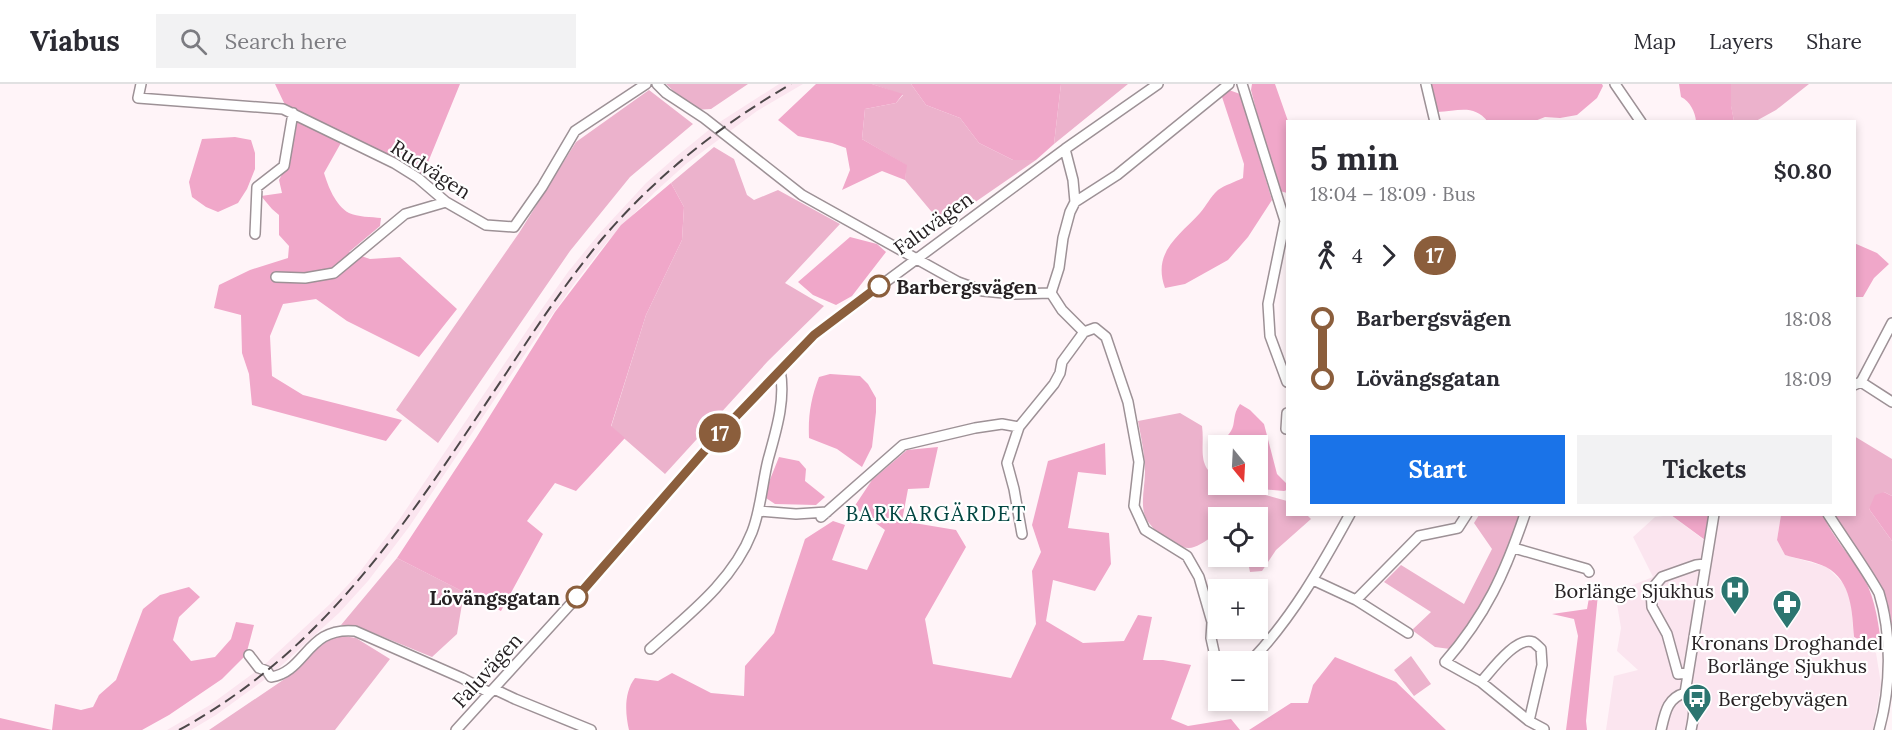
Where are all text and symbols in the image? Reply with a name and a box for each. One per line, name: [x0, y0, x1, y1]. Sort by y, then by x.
search box: [156, 14, 576, 68]
text: Viabus: [30, 23, 120, 59]
icon: search: [177, 25, 210, 58]
text: Search here: [225, 27, 347, 55]
text: Map: [1633, 28, 1676, 55]
text: Layers: [1709, 28, 1773, 55]
text: Share: [1806, 28, 1862, 55]
street label: Rudvägen: [386, 134, 476, 204]
text: 5 min: [1310, 137, 1399, 179]
text: $0.80: [1774, 157, 1832, 185]
text: 18:04 – 18:09 · Bus: [1310, 181, 1476, 206]
street label: Faluvägen: [888, 186, 978, 260]
icon: walk: [1310, 239, 1343, 272]
icon: forward: [1372, 239, 1405, 272]
text: 17: [1426, 242, 1444, 269]
text: 4: [1352, 243, 1363, 268]
place label: Barbergsvägen: [896, 274, 1037, 299]
marker: Barbergsvägen: [868, 275, 890, 297]
text: Barbergsvägen: [1356, 304, 1511, 332]
text: 18:08: [1785, 306, 1832, 331]
text: Lövängsgatan: [1356, 364, 1500, 392]
text: 18:09: [1785, 366, 1832, 391]
line badge: 17: [693, 414, 747, 452]
text: 17: [711, 420, 729, 447]
north arrow: [1208, 435, 1268, 495]
map controls: [1208, 435, 1268, 711]
button: Start: [1310, 435, 1565, 504]
button: Tickets: [1577, 435, 1832, 504]
district label: BARKARGÄRDET: [845, 500, 1027, 527]
button: locate: [1208, 507, 1268, 567]
hospital icon: Borlänge Sjukhus: [1719, 574, 1751, 616]
place label: Borlänge Sjukhus: [1554, 578, 1714, 603]
button: +: [1208, 579, 1268, 639]
place label: Lövängsgatan: [429, 585, 560, 610]
marker: Lövängsgatan: [566, 586, 588, 608]
pharmacy icon: Kronans Droghandel Borlänge Sjukhus: [1771, 588, 1803, 630]
street label: Faluvägen: [447, 627, 527, 713]
place label: Kronans Droghandel Borlänge Sjukhus: [1691, 630, 1883, 678]
button: −: [1208, 651, 1268, 711]
bus stop icon: Bergebyvägen: [1681, 682, 1713, 724]
place label: Bergebyvägen: [1718, 686, 1848, 711]

